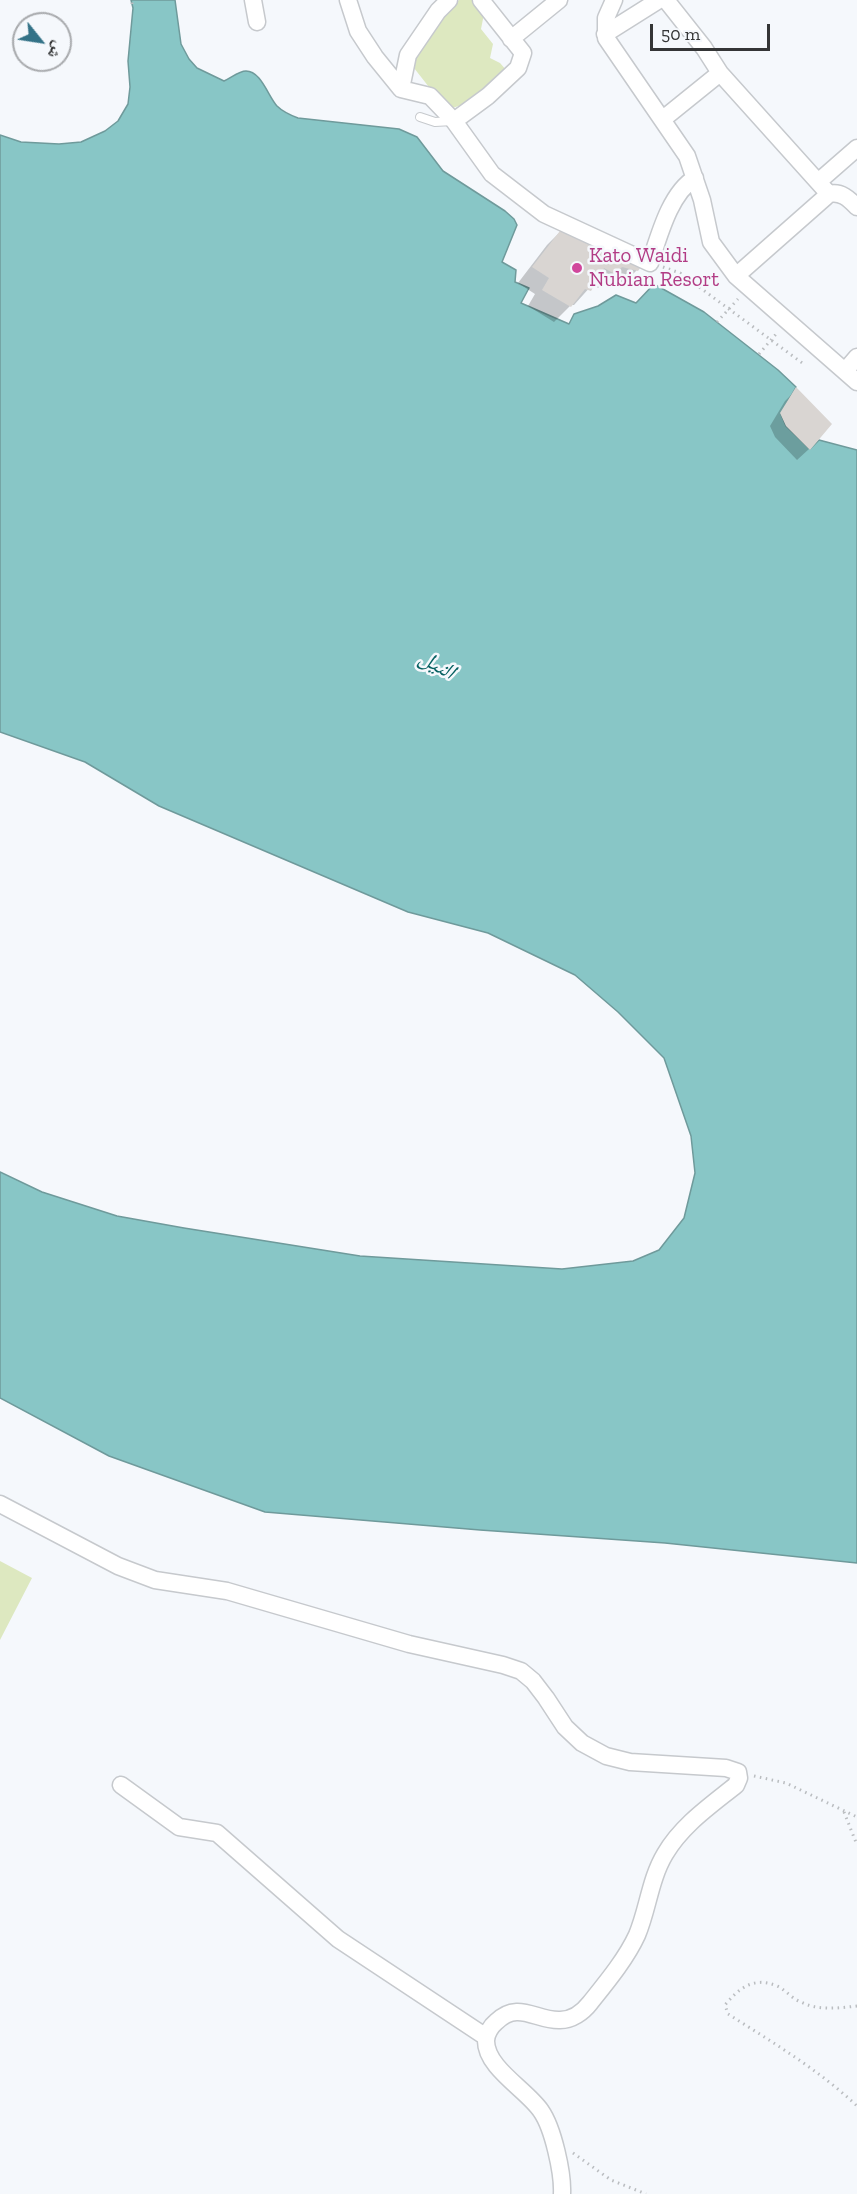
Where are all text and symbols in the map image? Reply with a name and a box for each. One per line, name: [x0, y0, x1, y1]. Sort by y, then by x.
north arrow: [12, 12, 72, 72]
scale bar: [653, 12, 773, 50]
text: 50 m: [661, 23, 700, 45]
text: ش: [44, 38, 69, 62]
place label: Kato Waidi Nubian Resort: [589, 243, 719, 293]
marker: Kato Waidi Nubian Resort: [570, 261, 584, 275]
water label: النيل: [414, 644, 460, 686]

